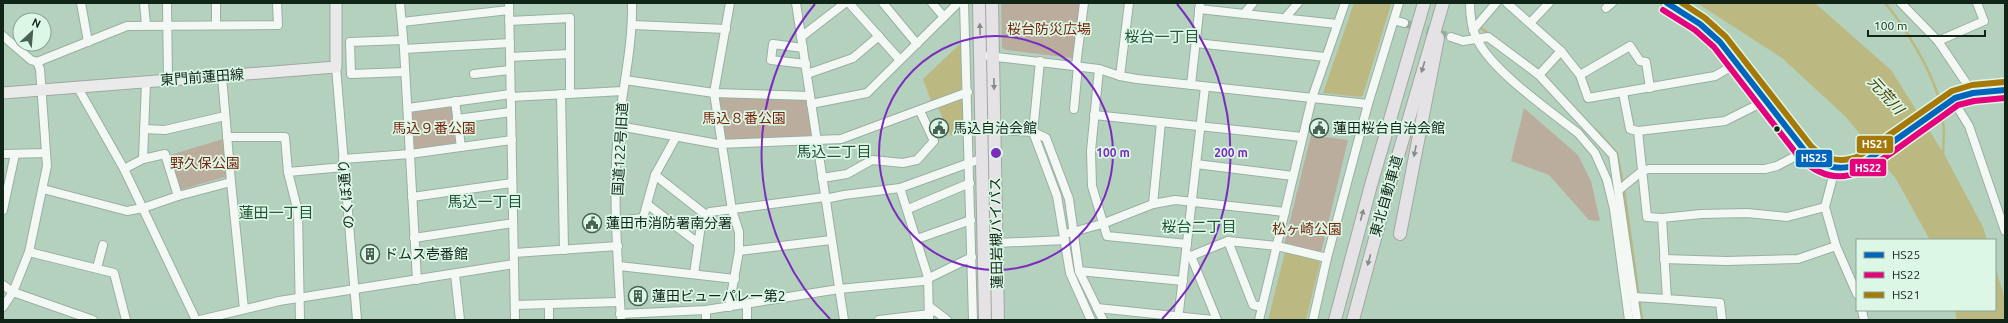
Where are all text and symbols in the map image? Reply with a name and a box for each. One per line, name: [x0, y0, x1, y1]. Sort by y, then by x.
north arrow: [12, 12, 52, 52]
scale bar: [1868, 12, 1985, 38]
text: N: [30, 16, 43, 30]
text: 100 m: [1874, 19, 1907, 32]
park label: 桜台防災広場: [1007, 21, 1091, 37]
one-way arrow: [977, 23, 984, 35]
district label: 桜台一丁目: [1124, 28, 1200, 45]
one-way arrow: [1420, 61, 1426, 73]
street label: 東門前蓮田線: [160, 66, 244, 88]
water label: 元荒川: [1865, 73, 1909, 119]
one-way arrow: [991, 78, 997, 91]
street label: 国道122号旧道: [610, 102, 630, 196]
park label: 馬込８番公園: [702, 110, 786, 126]
public building icon: 馬込自治会館: [928, 117, 950, 139]
public building icon: 蓮田桜台自治会館: [1308, 117, 1330, 139]
park label: 馬込９番公園: [392, 120, 476, 136]
place label: 馬込自治会館: [953, 120, 1037, 136]
place label: 蓮田桜台自治会館: [1333, 120, 1445, 136]
unlabelled marker: [1772, 124, 1782, 134]
line badge: HS21: [1856, 135, 1894, 154]
text: HS21: [1862, 138, 1888, 150]
district label: 馬込二丁目: [796, 143, 872, 160]
one-way arrow: [1412, 145, 1418, 157]
centre of rings: [989, 146, 1003, 160]
text: 100 m: [1096, 146, 1130, 159]
text: 200 m: [1214, 146, 1248, 159]
line badge: HS25: [1795, 149, 1833, 168]
text: HS25: [1801, 152, 1827, 164]
street label: 東北自動車道: [1367, 153, 1405, 239]
park label: 野久保公園: [170, 155, 240, 171]
street label: のくぼ通り: [335, 158, 357, 230]
line badge: HS22: [1849, 158, 1887, 177]
text: HS22: [1855, 162, 1881, 174]
street label: 蓮田岩槻バイパス: [987, 177, 1005, 289]
district label: 馬込一丁目: [447, 193, 523, 210]
district label: 蓮田一丁目: [238, 204, 314, 221]
one-way arrow: [1359, 208, 1365, 220]
public building icon: 蓮田市消防署南分署: [581, 212, 603, 234]
place label: 蓮田市消防署南分署: [606, 215, 732, 231]
district label: 桜台二丁目: [1161, 218, 1237, 235]
park label: 松ヶ崎公園: [1272, 221, 1342, 237]
legend: [1856, 239, 1996, 311]
building icon: ドムス壱番館: [359, 243, 381, 265]
place label: ドムス壱番館: [384, 246, 468, 262]
text: HS25: [1892, 248, 1920, 261]
one-way arrow: [1365, 253, 1371, 266]
text: HS22: [1892, 268, 1920, 281]
building icon: 蓮田ビューパレー第2: [627, 285, 649, 307]
place label: 蓮田ビューパレー第2: [652, 288, 786, 304]
text: HS21: [1892, 288, 1920, 301]

